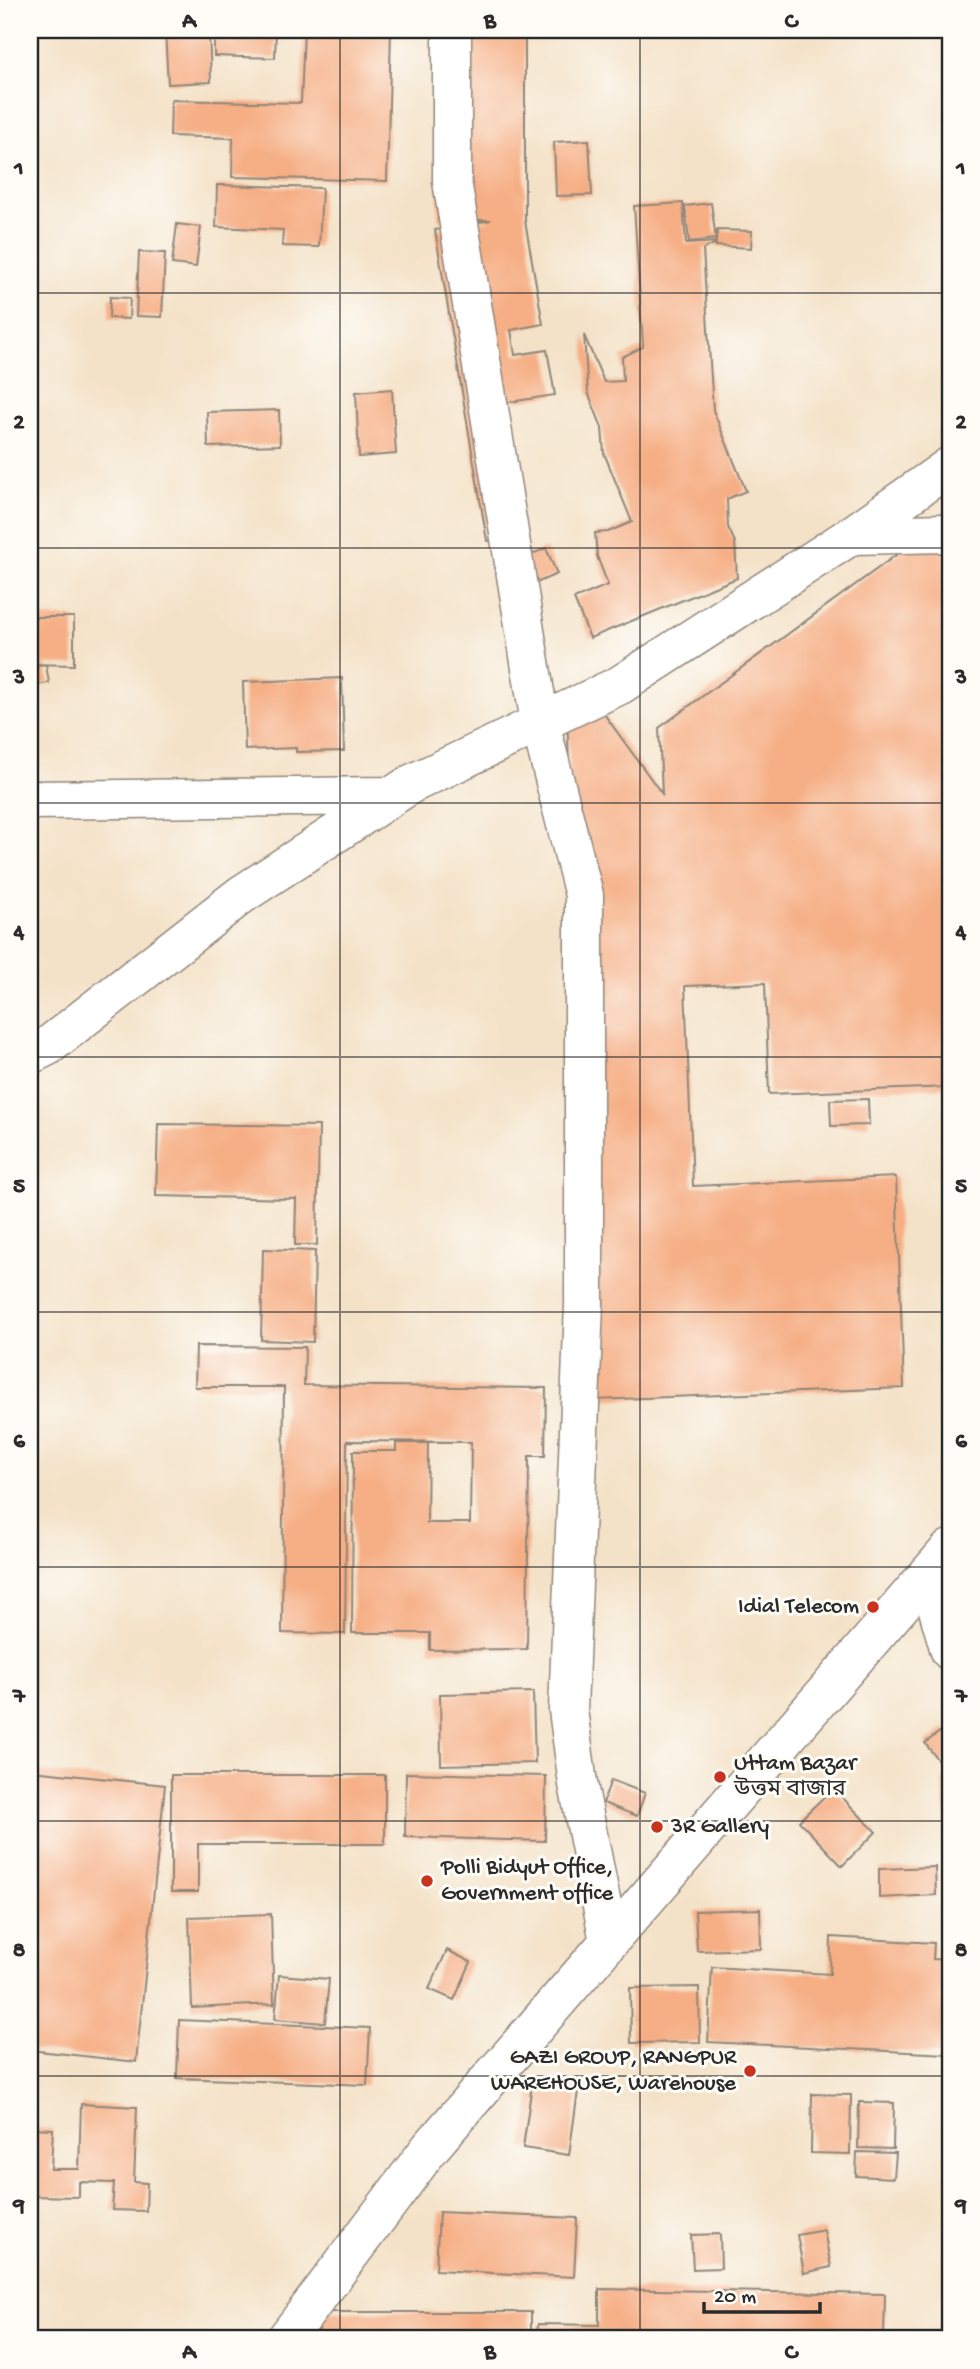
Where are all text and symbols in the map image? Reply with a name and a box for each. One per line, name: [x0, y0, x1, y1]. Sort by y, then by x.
text: A: [181, 9, 197, 36]
text: B: [483, 9, 497, 36]
text: C: [785, 9, 800, 36]
text: 1: [13, 156, 24, 183]
text: 1: [955, 156, 966, 183]
text: 2: [13, 410, 25, 437]
text: 2: [955, 410, 967, 437]
text: 3: [12, 665, 25, 692]
text: 3: [954, 665, 967, 692]
text: 4: [13, 920, 25, 947]
text: 4: [955, 920, 967, 947]
text: 5: [13, 1174, 25, 1201]
text: 5: [955, 1174, 967, 1201]
text: 6: [13, 1429, 26, 1456]
text: 6: [955, 1429, 968, 1456]
place label: Idial Telecom: [738, 1594, 859, 1621]
marker: Idial Telecom: [865, 1599, 881, 1615]
text: 7: [12, 1684, 26, 1711]
text: 7: [954, 1684, 968, 1711]
place label: Uttam Bazar উত্তম বাজার: [733, 1751, 858, 1804]
marker: Uttam Bazar উত্তম বাজার: [712, 1769, 728, 1785]
place label: 3R Gallery: [670, 1814, 769, 1841]
marker: 3R Gallery: [649, 1819, 665, 1835]
place label: Polli Bidyut Office, Government office: [440, 1855, 614, 1908]
marker: Polli Bidyut Office, Government office: [419, 1873, 435, 1889]
text: 8: [13, 1938, 26, 1965]
text: 8: [955, 1938, 968, 1965]
place label: GAZI GROUP, RANGPUR WAREHOUSE, Warehouse: [491, 2045, 737, 2098]
marker: GAZI GROUP, RANGPUR WAREHOUSE, Warehouse: [742, 2063, 758, 2079]
text: 9: [12, 2193, 25, 2220]
text: 9: [954, 2193, 967, 2220]
scale bar: [704, 2271, 819, 2315]
text: 20 m: [714, 2286, 756, 2311]
text: A: [181, 2340, 197, 2367]
text: B: [483, 2340, 497, 2367]
text: C: [785, 2340, 800, 2367]

